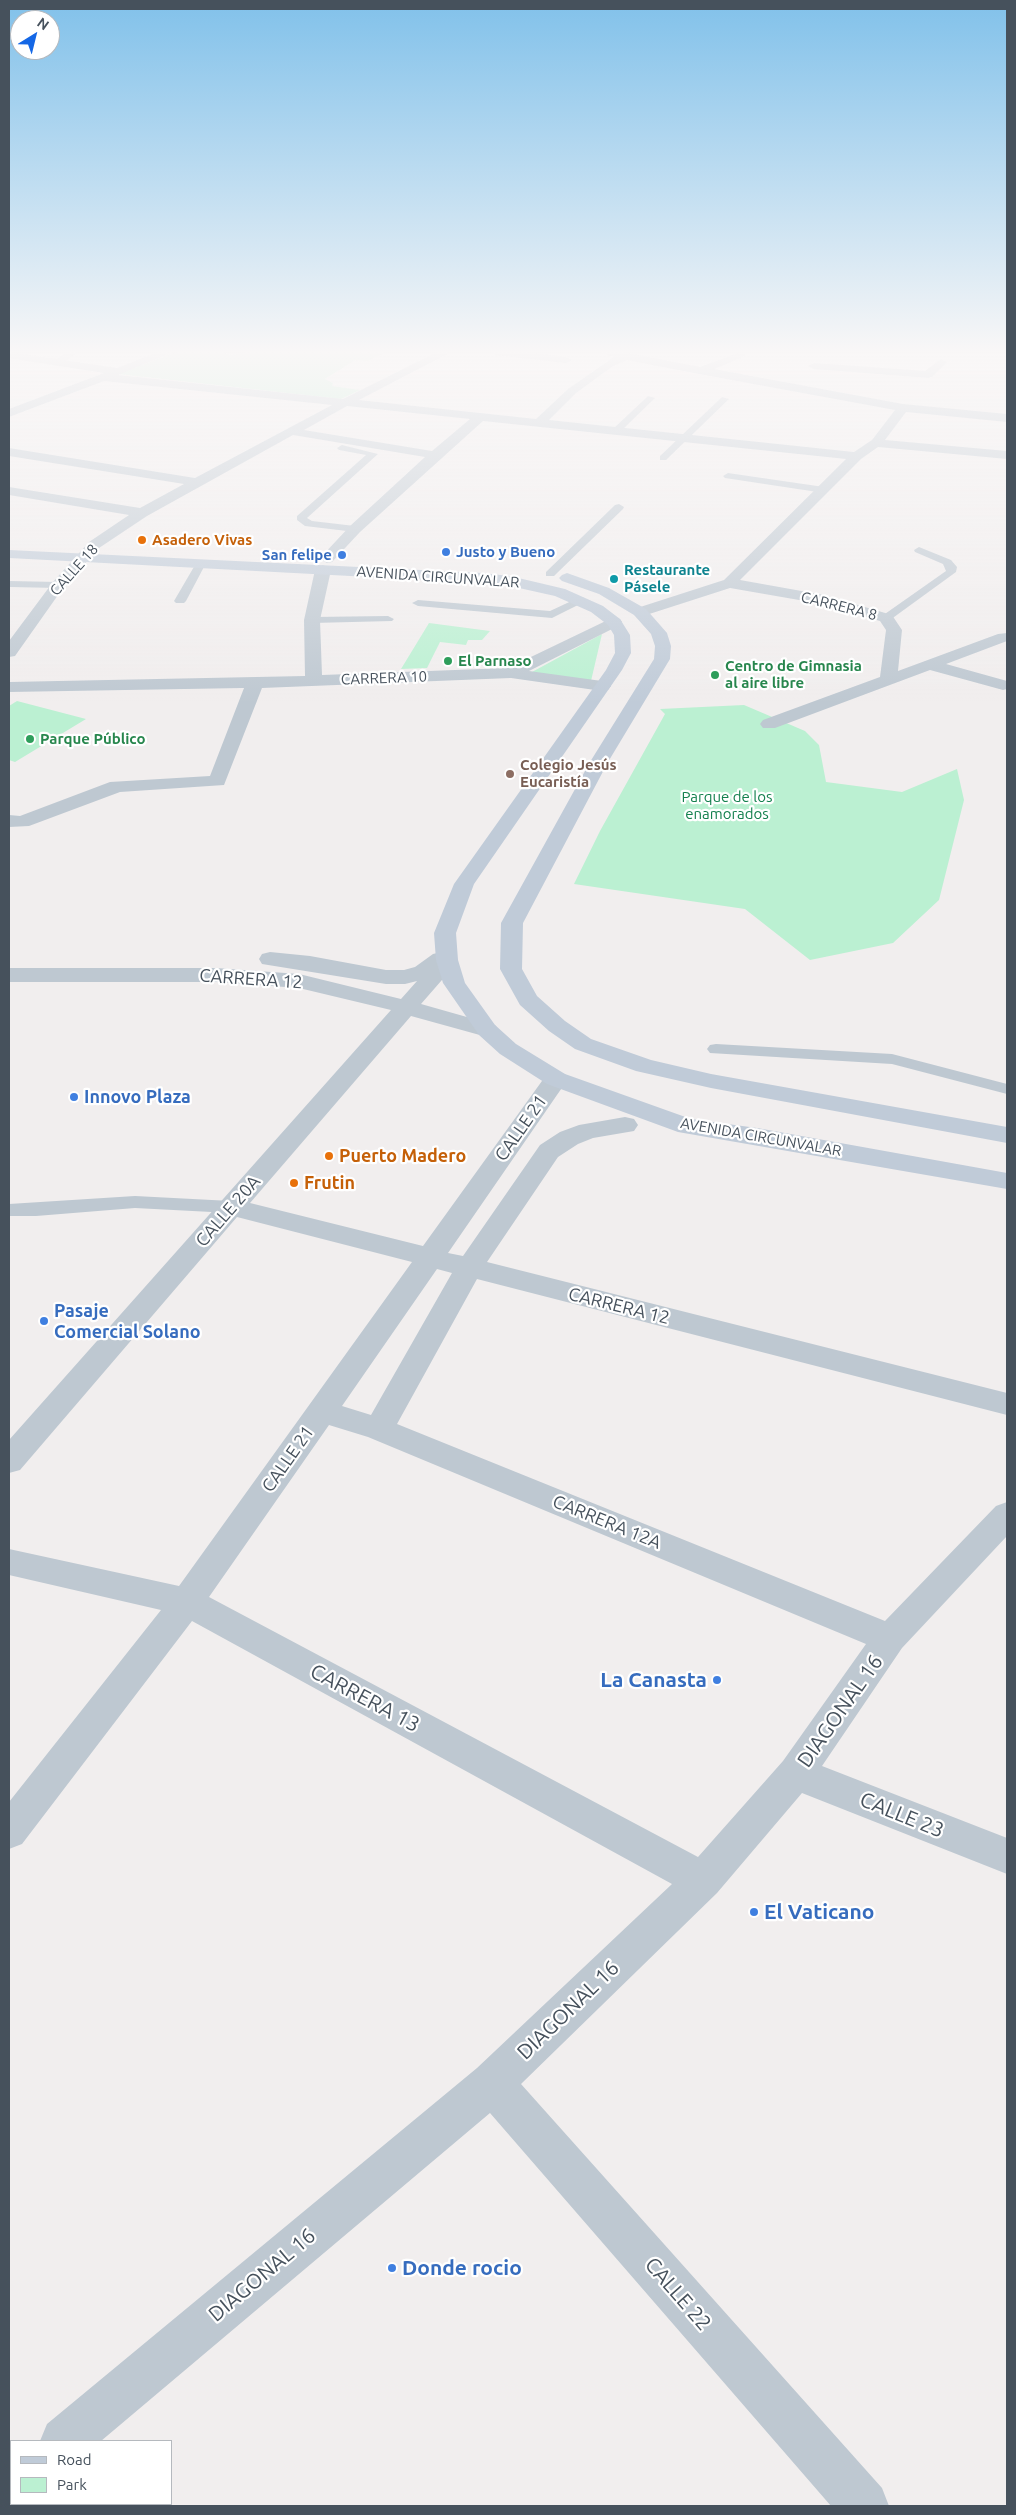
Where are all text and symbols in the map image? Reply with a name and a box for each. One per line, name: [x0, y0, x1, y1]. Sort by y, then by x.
north arrow: [10, 10, 60, 60]
text: N: [34, 14, 52, 33]
place label: Asadero Vivas: [152, 531, 252, 549]
marker: Asadero Vivas: [136, 534, 148, 546]
street label: CALLE 18: [46, 540, 102, 600]
place label: Justo y Bueno: [456, 543, 555, 561]
place label: San felipe: [262, 546, 332, 564]
marker: Justo y Bueno: [440, 546, 452, 558]
marker: San felipe: [336, 549, 348, 561]
place label: Restaurante Pásele: [624, 561, 710, 596]
street label: AVENIDA CIRCUNVALAR: [356, 562, 520, 592]
marker: Restaurante Pásele: [608, 573, 620, 585]
street label: CARRERA 8: [799, 588, 879, 624]
place label: El Parnaso: [458, 652, 532, 670]
marker: El Parnaso: [442, 655, 454, 667]
place label: Centro de Gimnasia al aire libre: [725, 657, 862, 692]
street label: CARRERA 10: [341, 667, 427, 689]
marker: Centro de Gimnasia al aire libre: [709, 669, 721, 681]
place label: Parque Público: [40, 730, 145, 748]
marker: Parque Público: [24, 733, 36, 745]
place label: Colegio Jesús Eucaristía: [520, 756, 617, 791]
marker: Colegio Jesús Eucaristía: [504, 768, 516, 780]
park label: Parque de los enamorados: [682, 788, 772, 823]
street label: CARRERA 12: [199, 965, 303, 993]
place label: Innovo Plaza: [84, 1086, 191, 1108]
marker: Innovo Plaza: [68, 1091, 80, 1103]
street label: CALLE 21: [490, 1091, 552, 1165]
street label: AVENIDA CIRCUNVALAR: [679, 1114, 843, 1160]
place label: Puerto Madero: [339, 1145, 466, 1167]
marker: Puerto Madero: [323, 1150, 335, 1162]
street label: CALLE 20A: [191, 1171, 265, 1251]
place label: Frutin: [304, 1172, 355, 1194]
marker: Frutin: [288, 1177, 300, 1189]
street label: CARRERA 12: [566, 1283, 672, 1329]
place label: Pasaje Comercial Solano: [54, 1300, 201, 1342]
marker: Pasaje Comercial Solano: [38, 1315, 50, 1327]
street label: CALLE 21: [257, 1422, 319, 1496]
street label: CARRERA 12A: [550, 1490, 664, 1554]
street label: DIAGONAL 16: [792, 1650, 888, 1772]
street label: CARRERA 13: [306, 1659, 424, 1737]
place label: La Canasta: [600, 1667, 707, 1693]
marker: La Canasta: [711, 1674, 723, 1686]
street label: CALLE 23: [856, 1787, 948, 1843]
place label: El Vaticano: [764, 1899, 874, 1925]
marker: El Vaticano: [748, 1906, 760, 1918]
street label: DIAGONAL 16: [512, 1955, 624, 2065]
street label: DIAGONAL 16: [203, 2223, 321, 2327]
street label: CALLE 22: [639, 2252, 717, 2336]
place label: Donde rocio: [402, 2255, 522, 2281]
marker: Donde rocio: [386, 2262, 398, 2274]
legend: [10, 2440, 172, 2505]
text: Road: [57, 2451, 92, 2468]
text: Park: [57, 2476, 87, 2493]

